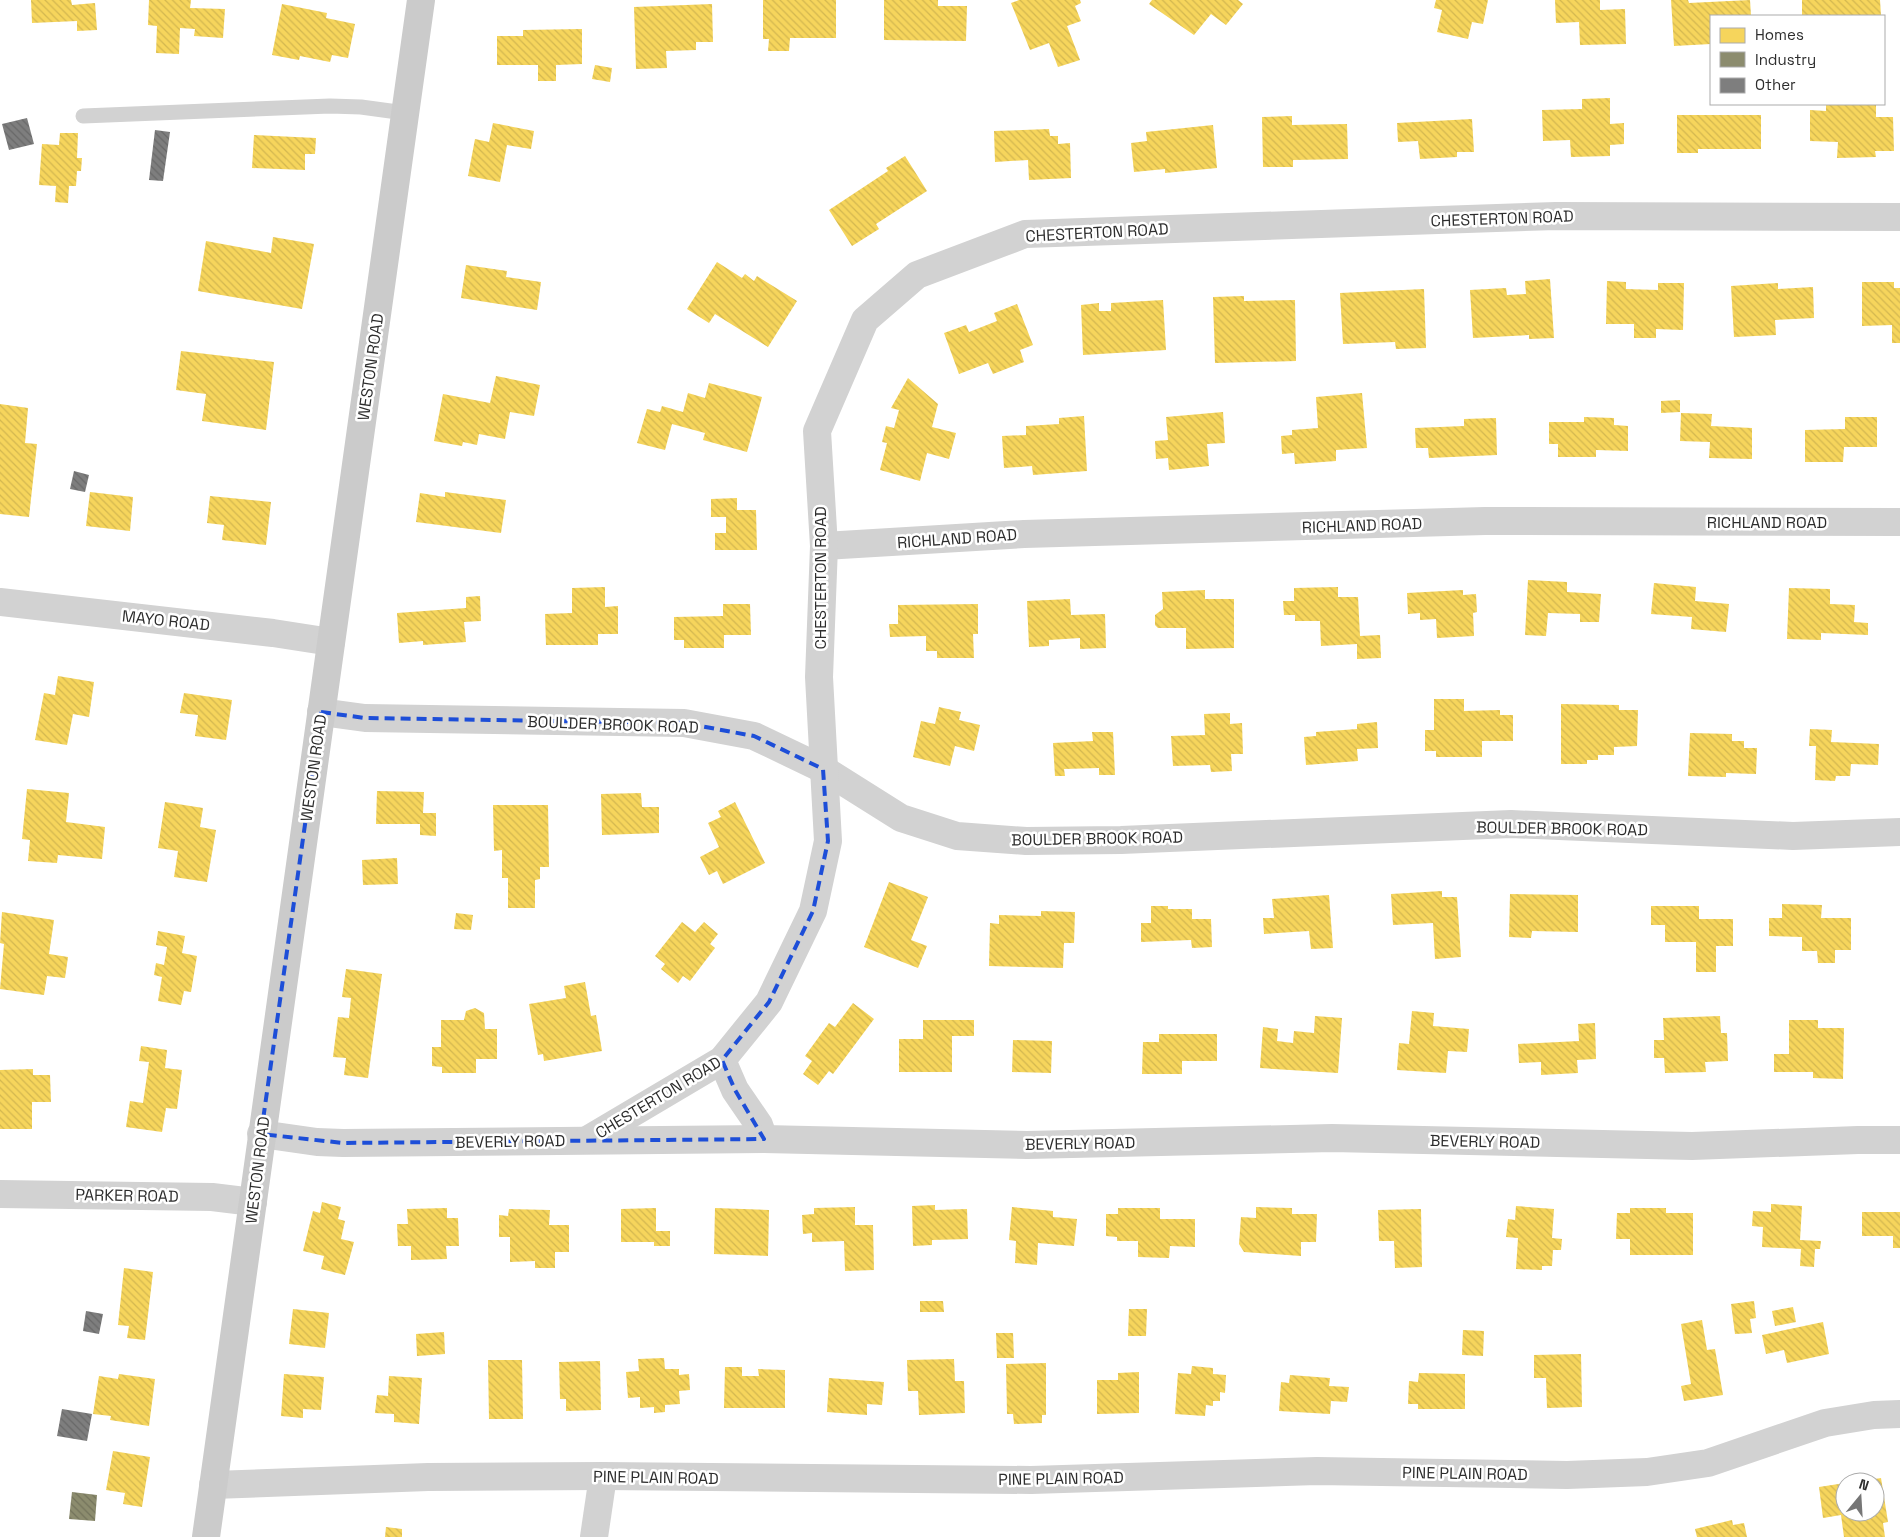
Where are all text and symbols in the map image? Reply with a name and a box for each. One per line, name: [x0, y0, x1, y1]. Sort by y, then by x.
legend: [1710, 15, 1885, 105]
text: Homes: [1755, 25, 1804, 44]
text: Industry: [1755, 50, 1816, 69]
text: Other: [1755, 75, 1796, 94]
street label: CHESTERTON ROAD: [1430, 206, 1574, 231]
street label: CHESTERTON ROAD: [1025, 218, 1169, 247]
street label: WESTON ROAD: [353, 312, 388, 422]
street label: CHESTERTON ROAD: [810, 506, 831, 650]
street label: RICHLAND ROAD: [1707, 512, 1827, 533]
street label: RICHLAND ROAD: [1302, 513, 1422, 538]
street label: RICHLAND ROAD: [896, 524, 1018, 553]
street label: MAYO ROAD: [121, 605, 211, 636]
street label: BOULDER BROOK ROAD: [527, 711, 699, 738]
street label: WESTON ROAD: [296, 713, 331, 823]
street label: BOULDER BROOK ROAD: [1476, 817, 1648, 840]
street label: BOULDER BROOK ROAD: [1011, 827, 1183, 850]
street label: CHESTERTON ROAD: [592, 1052, 725, 1143]
street label: WESTON ROAD: [240, 1115, 275, 1225]
street label: BEVERLY ROAD: [455, 1130, 565, 1153]
street label: BEVERLY ROAD: [1430, 1130, 1540, 1153]
street label: BEVERLY ROAD: [1025, 1132, 1135, 1155]
street label: PARKER ROAD: [75, 1184, 179, 1207]
street label: PINE PLAIN ROAD: [1402, 1462, 1528, 1485]
street label: PINE PLAIN ROAD: [593, 1466, 719, 1489]
street label: PINE PLAIN ROAD: [998, 1467, 1124, 1490]
north arrow: [1835, 1472, 1885, 1522]
text: N: [1857, 1475, 1871, 1495]

